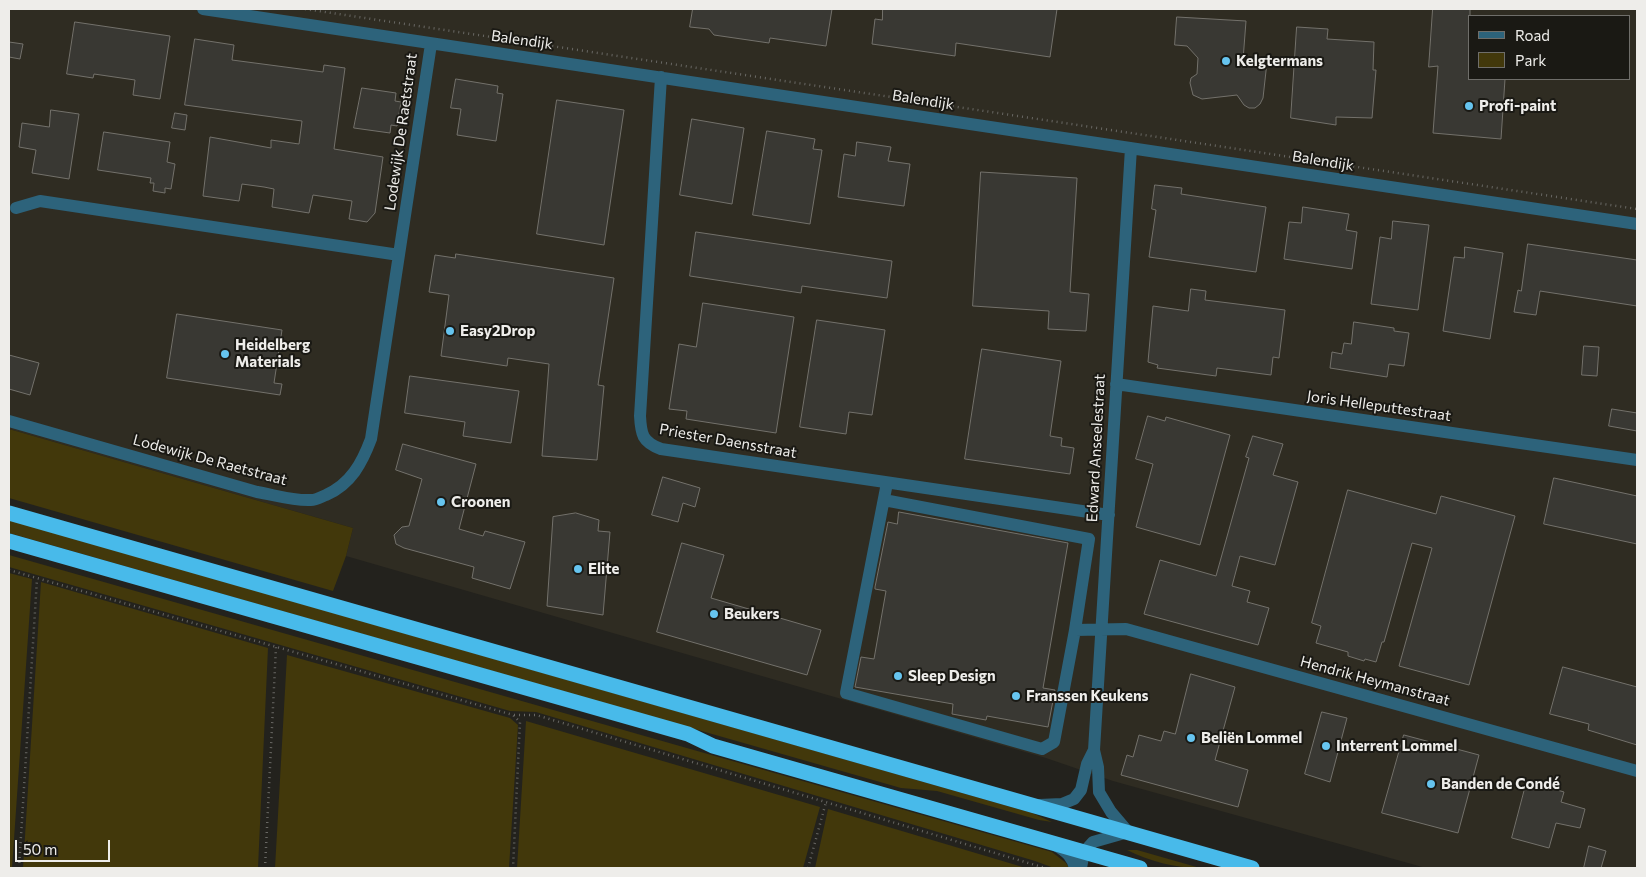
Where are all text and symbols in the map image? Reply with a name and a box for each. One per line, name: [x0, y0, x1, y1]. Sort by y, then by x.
legend: [1468, 15, 1631, 80]
text: Road: [1515, 26, 1550, 44]
street label: Balendijk: [490, 27, 554, 53]
text: Park: [1515, 51, 1546, 69]
street label: Lodewijk De Raetstraat: [381, 52, 421, 212]
place label: Kelgtermans: [1236, 52, 1323, 70]
marker: Kelgtermans: [1220, 55, 1232, 67]
street label: Balendijk: [891, 86, 955, 114]
place label: Profi-paint: [1479, 97, 1556, 115]
marker: Profi-paint: [1463, 100, 1475, 112]
street label: Balendijk: [1291, 147, 1355, 175]
place label: Easy2Drop: [460, 322, 535, 340]
marker: Easy2Drop: [444, 325, 456, 337]
place label: Heidelberg Materials: [235, 336, 310, 371]
marker: Heidelberg Materials: [219, 348, 231, 360]
street label: Edward Anseelestraat: [1083, 373, 1109, 523]
street label: Joris Helleputtestraat: [1306, 387, 1452, 425]
street label: Priester Daensstraat: [658, 420, 798, 462]
street label: Lodewijk De Raetstraat: [131, 431, 289, 489]
place label: Croonen: [451, 493, 510, 511]
marker: Croonen: [435, 496, 447, 508]
place label: Elite: [588, 560, 619, 578]
marker: Elite: [572, 563, 584, 575]
place label: Beukers: [724, 605, 779, 623]
marker: Beukers: [708, 608, 720, 620]
street label: Hendrik Heymanstraat: [1298, 652, 1452, 710]
place label: Sleep Design: [908, 667, 996, 685]
marker: Sleep Design: [892, 670, 904, 682]
place label: Franssen Keukens: [1026, 687, 1149, 705]
marker: Franssen Keukens: [1010, 690, 1022, 702]
place label: Beliën Lommel: [1201, 729, 1302, 747]
marker: Beliën Lommel: [1185, 732, 1197, 744]
place label: Interrent Lommel: [1336, 737, 1457, 755]
marker: Interrent Lommel: [1320, 740, 1332, 752]
place label: Banden de Condé: [1441, 775, 1560, 793]
marker: Banden de Condé: [1425, 778, 1437, 790]
scale bar: [18, 830, 112, 862]
text: 50 m: [23, 840, 57, 858]

